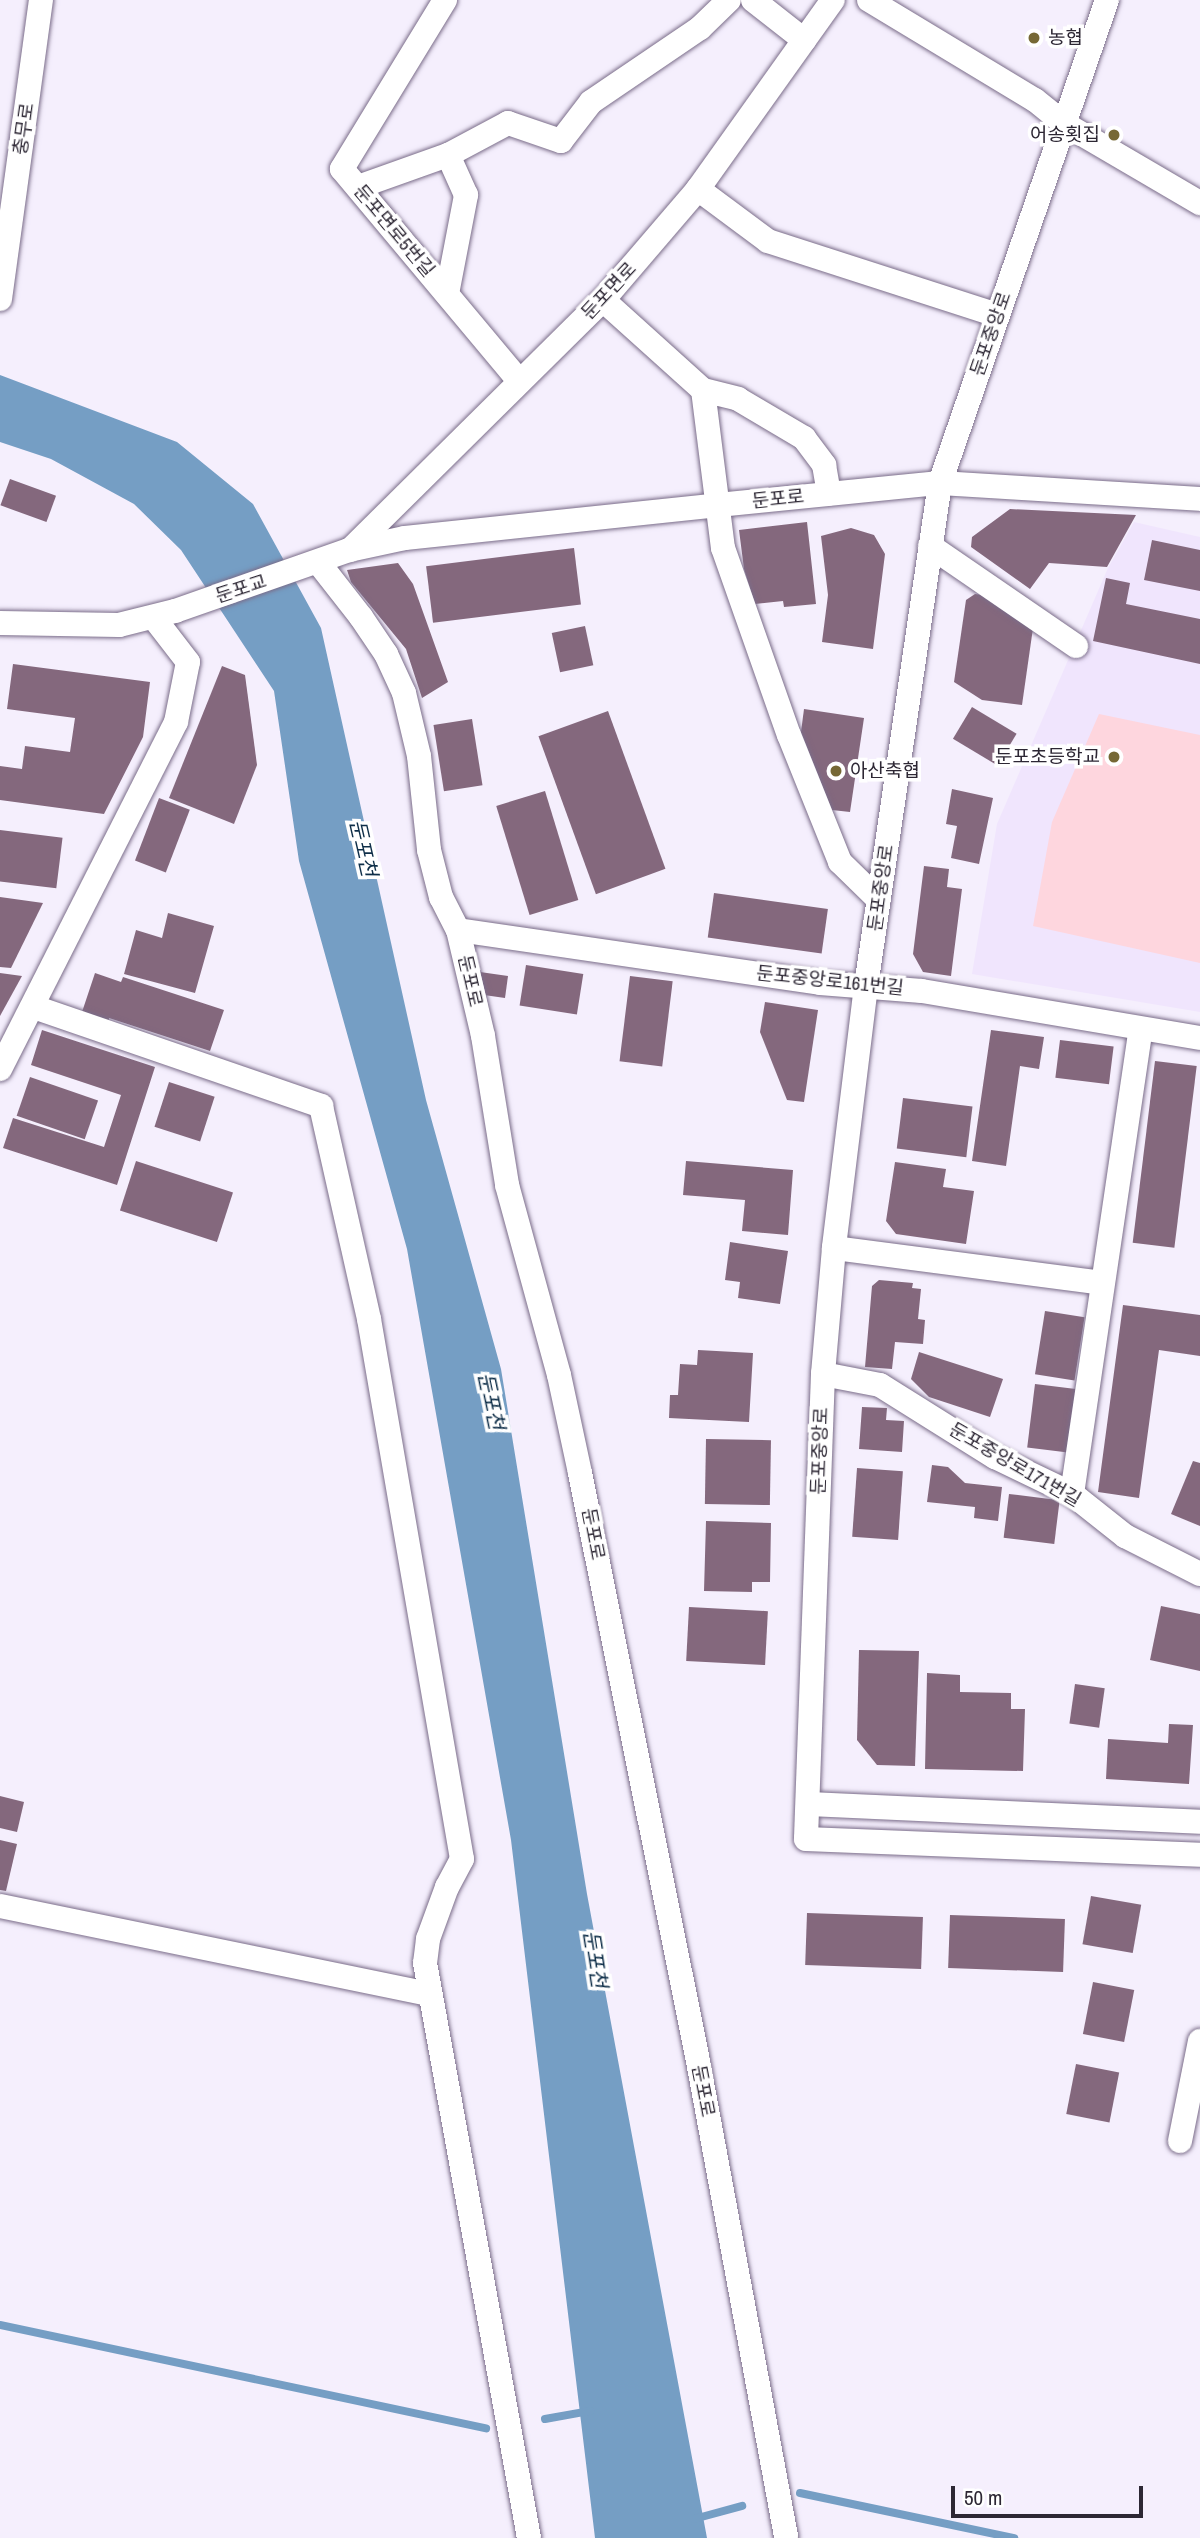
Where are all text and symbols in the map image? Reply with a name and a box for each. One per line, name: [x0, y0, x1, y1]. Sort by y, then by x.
place label: 농협: [1048, 27, 1083, 49]
marker: 농협: [1026, 30, 1042, 46]
street label: 충무로: [9, 101, 39, 157]
place label: 어송횟집: [1030, 124, 1100, 146]
marker: 어송횟집: [1106, 127, 1122, 143]
street label: 둔포면로5번길: [349, 180, 439, 282]
street label: 둔포면로: [577, 258, 641, 324]
street label: 둔포중앙로: [966, 289, 1016, 379]
street label: 둔포로: [751, 485, 805, 513]
street label: 둔포교: [213, 570, 269, 608]
place label: 둔포초등학교: [995, 746, 1100, 768]
marker: 둔포초등학교: [1106, 749, 1122, 765]
place label: 아산축협: [850, 760, 920, 782]
marker: 아산축협: [828, 763, 844, 779]
water label: 둔포천: [344, 817, 382, 879]
street label: 둔포중앙로: [864, 843, 898, 933]
street label: 둔포로: [453, 953, 487, 1009]
street label: 둔포중앙로161번길: [755, 962, 905, 1000]
water label: 둔포천: [473, 1370, 509, 1432]
street label: 둔포중앙로: [807, 1407, 833, 1495]
street label: 둔포중앙로171번길: [945, 1418, 1085, 1512]
street label: 둔포로: [577, 1506, 609, 1562]
water label: 둔포천: [578, 1928, 612, 1990]
street label: 둔포로: [687, 2063, 719, 2119]
scale bar: [955, 2472, 1148, 2516]
text: 50 m: [964, 2483, 1002, 2512]

